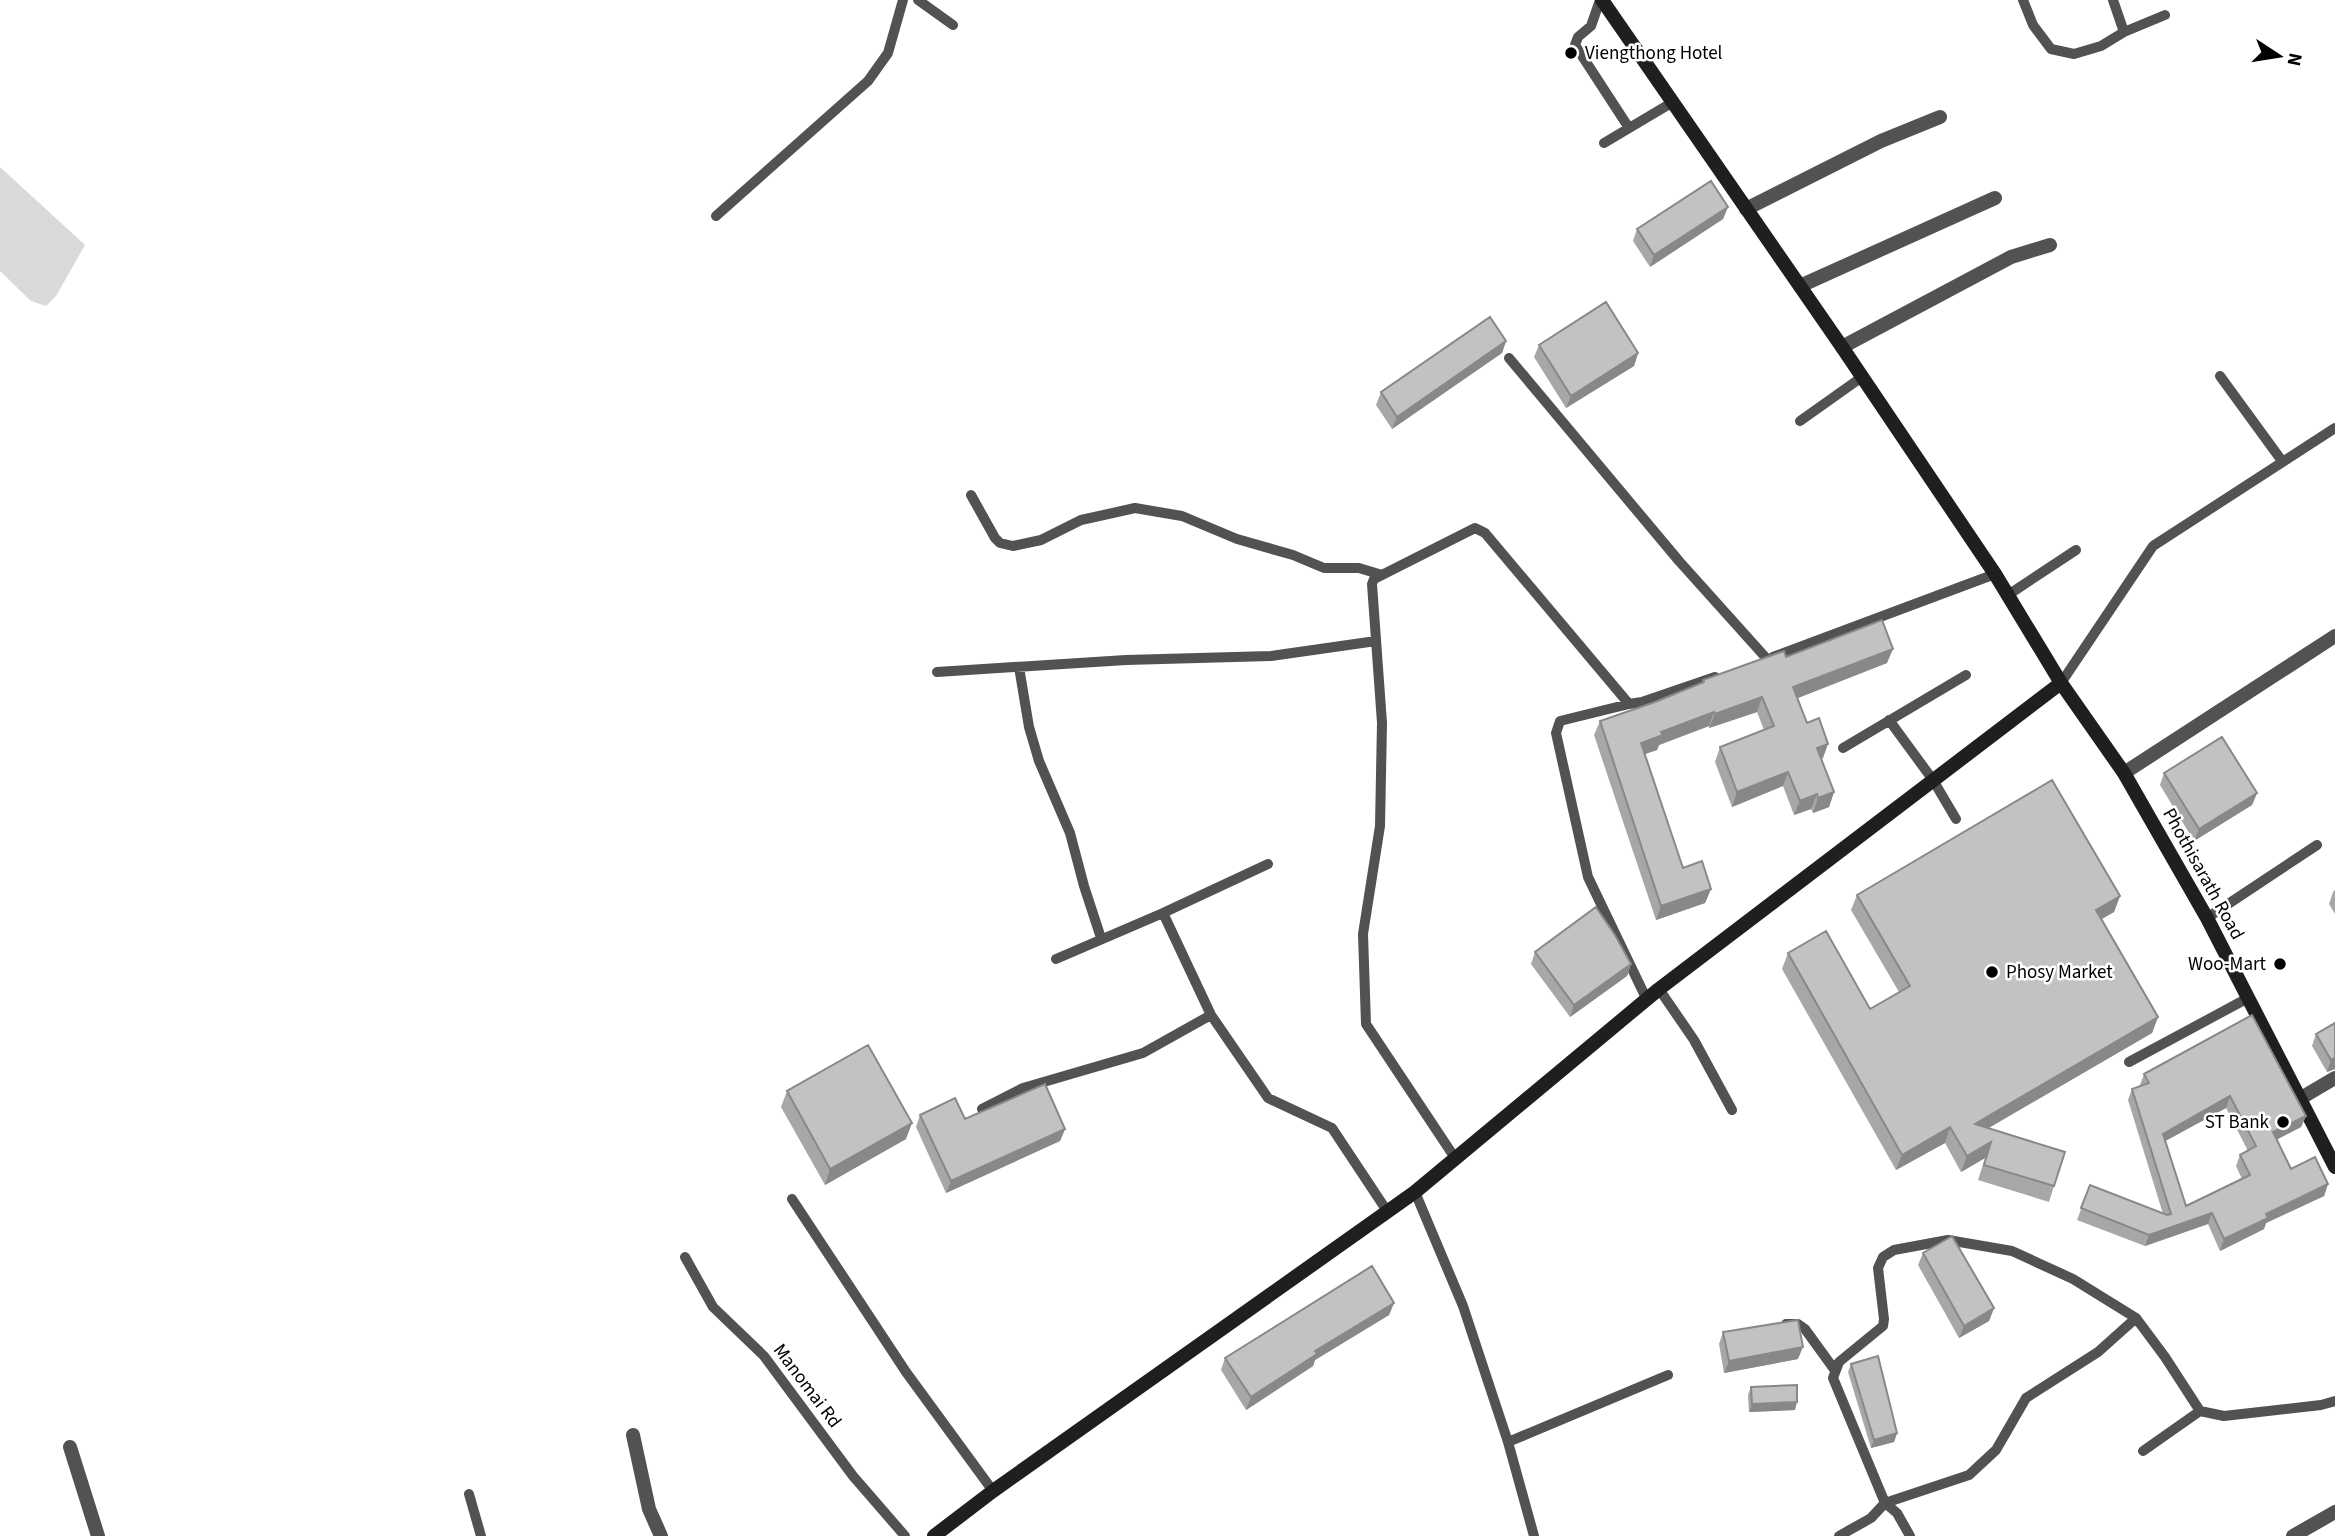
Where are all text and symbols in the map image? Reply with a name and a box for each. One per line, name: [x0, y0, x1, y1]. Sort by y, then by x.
north arrow: [2244, 21, 2314, 91]
place label: Viengthong Hotel: [1585, 40, 1723, 67]
marker: Viengthong Hotel: [1563, 45, 1579, 61]
text: N: [2280, 50, 2309, 68]
street label: Phothisarath Road: [2156, 803, 2250, 945]
place label: Woo-Mart: [2188, 951, 2267, 978]
marker: Woo-Mart: [2272, 956, 2288, 972]
place label: Phosy Market: [2006, 959, 2113, 986]
marker: Phosy Market: [1984, 964, 2000, 980]
place label: ST Bank: [2205, 1109, 2270, 1136]
marker: ST Bank: [2275, 1114, 2291, 1130]
street label: Manomai Rd: [766, 1338, 848, 1434]

